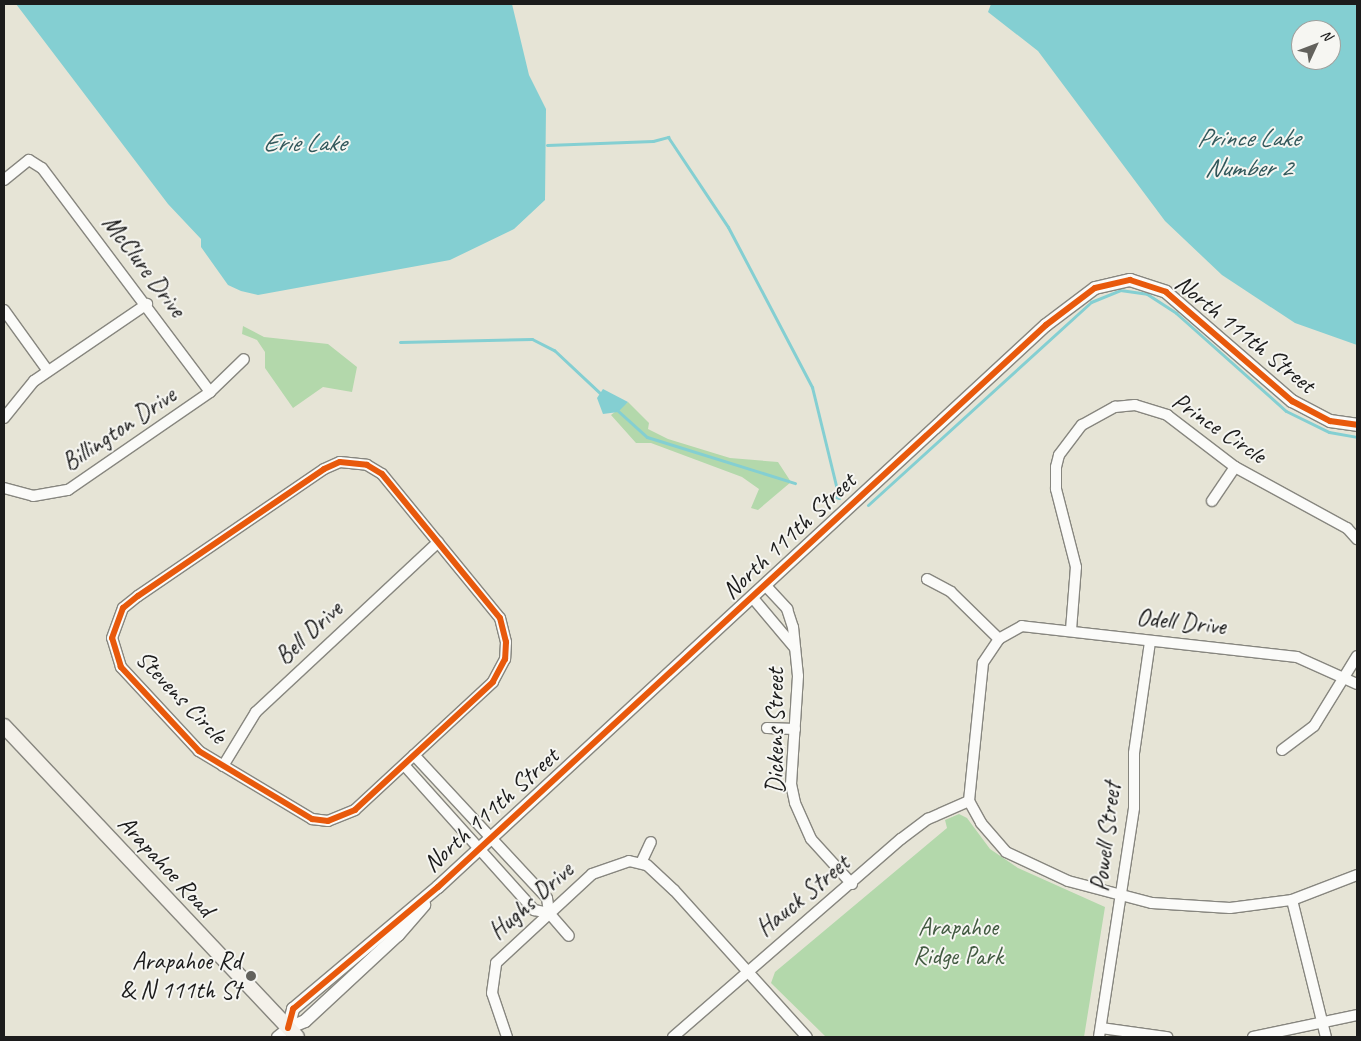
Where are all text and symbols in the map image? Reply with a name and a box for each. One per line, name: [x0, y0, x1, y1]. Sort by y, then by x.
north arrow: [1291, 20, 1341, 70]
text: N: [1317, 26, 1336, 44]
water label: Prince Lake Number 2: [1197, 122, 1299, 184]
water label: Erie Lake: [262, 127, 346, 159]
street label: McClure Drive: [96, 209, 192, 323]
street label: North 111th Street: [1169, 268, 1321, 400]
street label: Billington Drive: [57, 380, 181, 478]
street label: Prince Circle: [1166, 386, 1272, 470]
street label: North 111th Street: [716, 466, 862, 606]
street label: Bell Drive: [269, 594, 349, 672]
street label: Odell Drive: [1135, 602, 1227, 642]
street label: Stevens Circle: [129, 644, 233, 750]
street label: Dickens Street: [760, 668, 790, 794]
street label: North 111th Street: [417, 741, 565, 879]
street label: Powell Street: [1084, 781, 1128, 893]
street label: Arapahoe Road: [111, 809, 221, 923]
street label: Hauck Street: [750, 848, 856, 944]
street label: Hughs Drive: [483, 855, 579, 947]
park label: Arapahoe Ridge Park: [913, 913, 1003, 972]
place label: Arapahoe Rd & N 111th St: [119, 947, 241, 1006]
marker: Arapahoe Rd & N 111th St: [245, 970, 257, 982]

